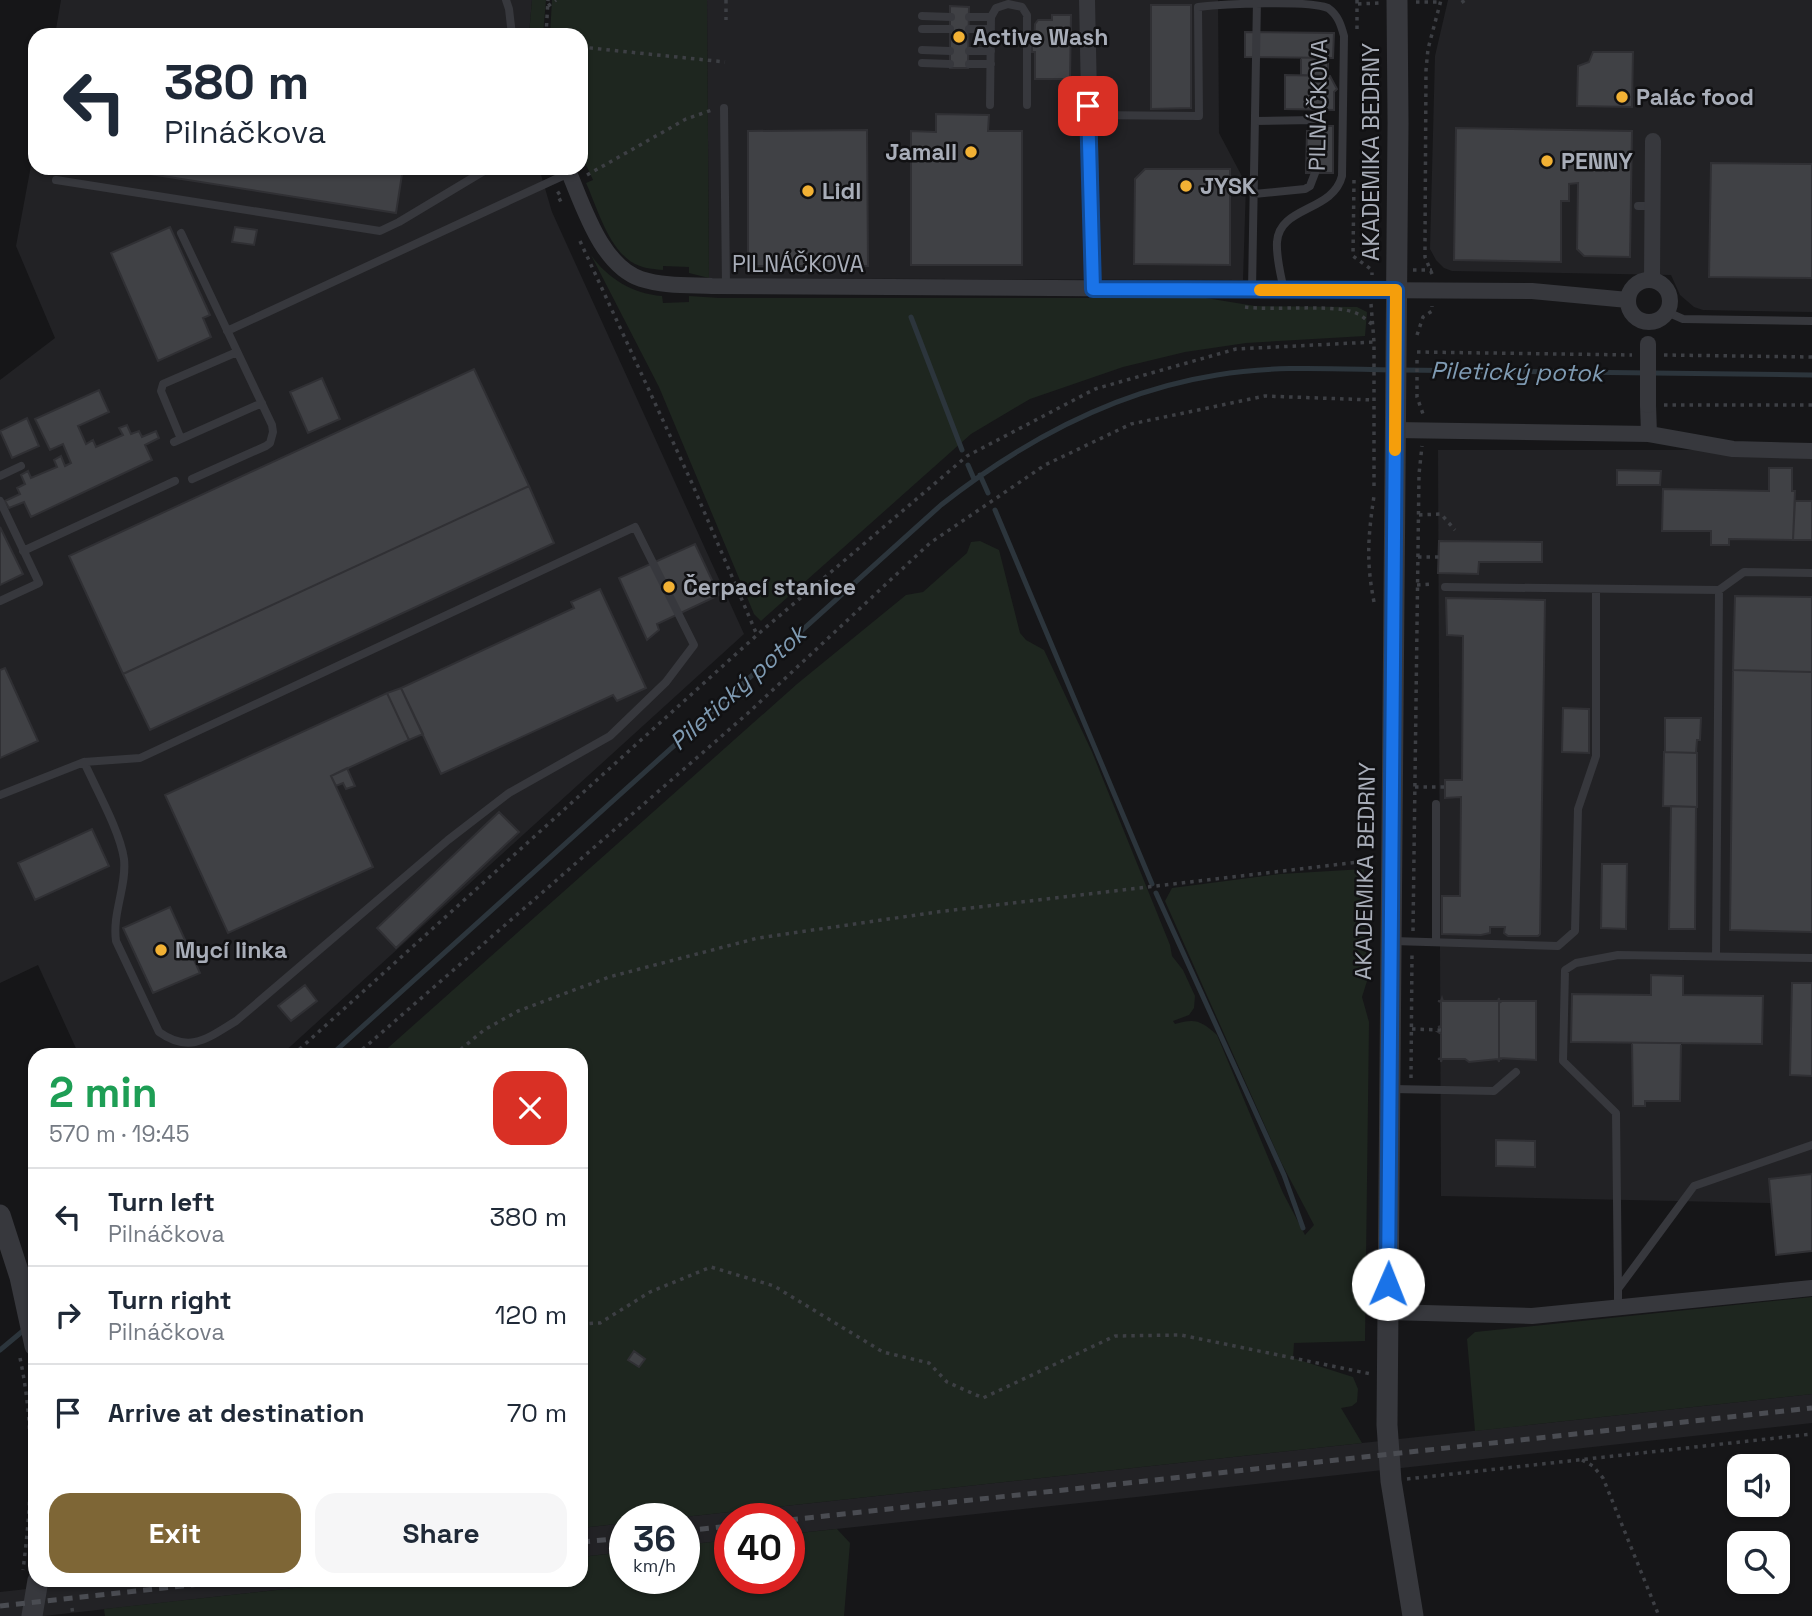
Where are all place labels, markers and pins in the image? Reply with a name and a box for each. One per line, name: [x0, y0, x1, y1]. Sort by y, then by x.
place label: Active Wash: [973, 22, 1109, 52]
marker: Active Wash: [951, 29, 967, 45]
pin: [1058, 76, 1118, 136]
place label: Palác food: [1636, 82, 1754, 112]
marker: Palác food: [1614, 89, 1630, 105]
place label: Jamall: [885, 137, 957, 167]
marker: Jamall: [963, 144, 979, 160]
place label: PENNY: [1561, 146, 1633, 176]
marker: PENNY: [1539, 153, 1555, 169]
place label: JYSK: [1200, 171, 1257, 201]
place label: Lidl: [822, 176, 861, 206]
marker: JYSK: [1178, 178, 1194, 194]
marker: Lidl: [800, 183, 816, 199]
place label: Čerpací stanice: [683, 572, 856, 602]
marker: Čerpací stanice: [661, 579, 677, 595]
place label: Mycí linka: [175, 935, 287, 965]
marker: Mycí linka: [153, 942, 169, 958]

